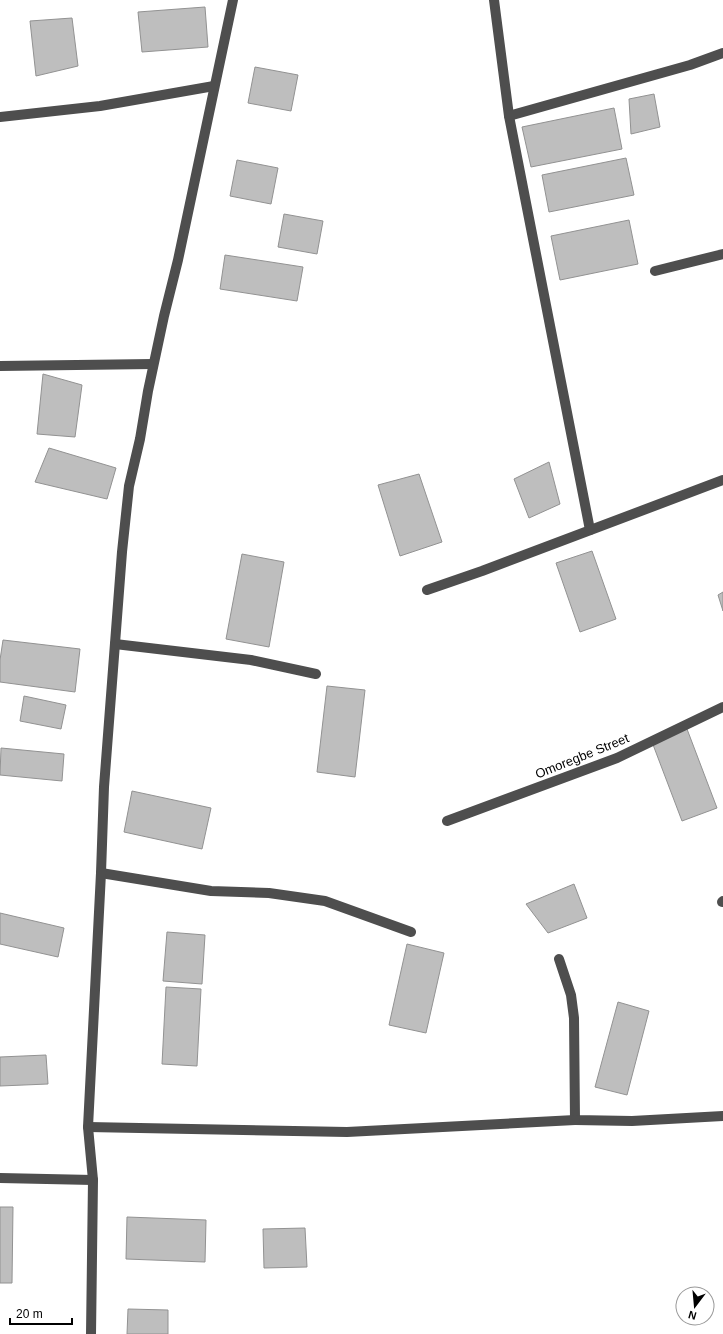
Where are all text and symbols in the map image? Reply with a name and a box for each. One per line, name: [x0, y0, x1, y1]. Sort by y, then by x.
street label: Omoregbe Street: [533, 730, 631, 782]
north arrow: [675, 1286, 715, 1326]
scale bar: [10, 1300, 72, 1326]
text: 20 m: [16, 1307, 43, 1321]
text: N: [687, 1309, 698, 1322]

